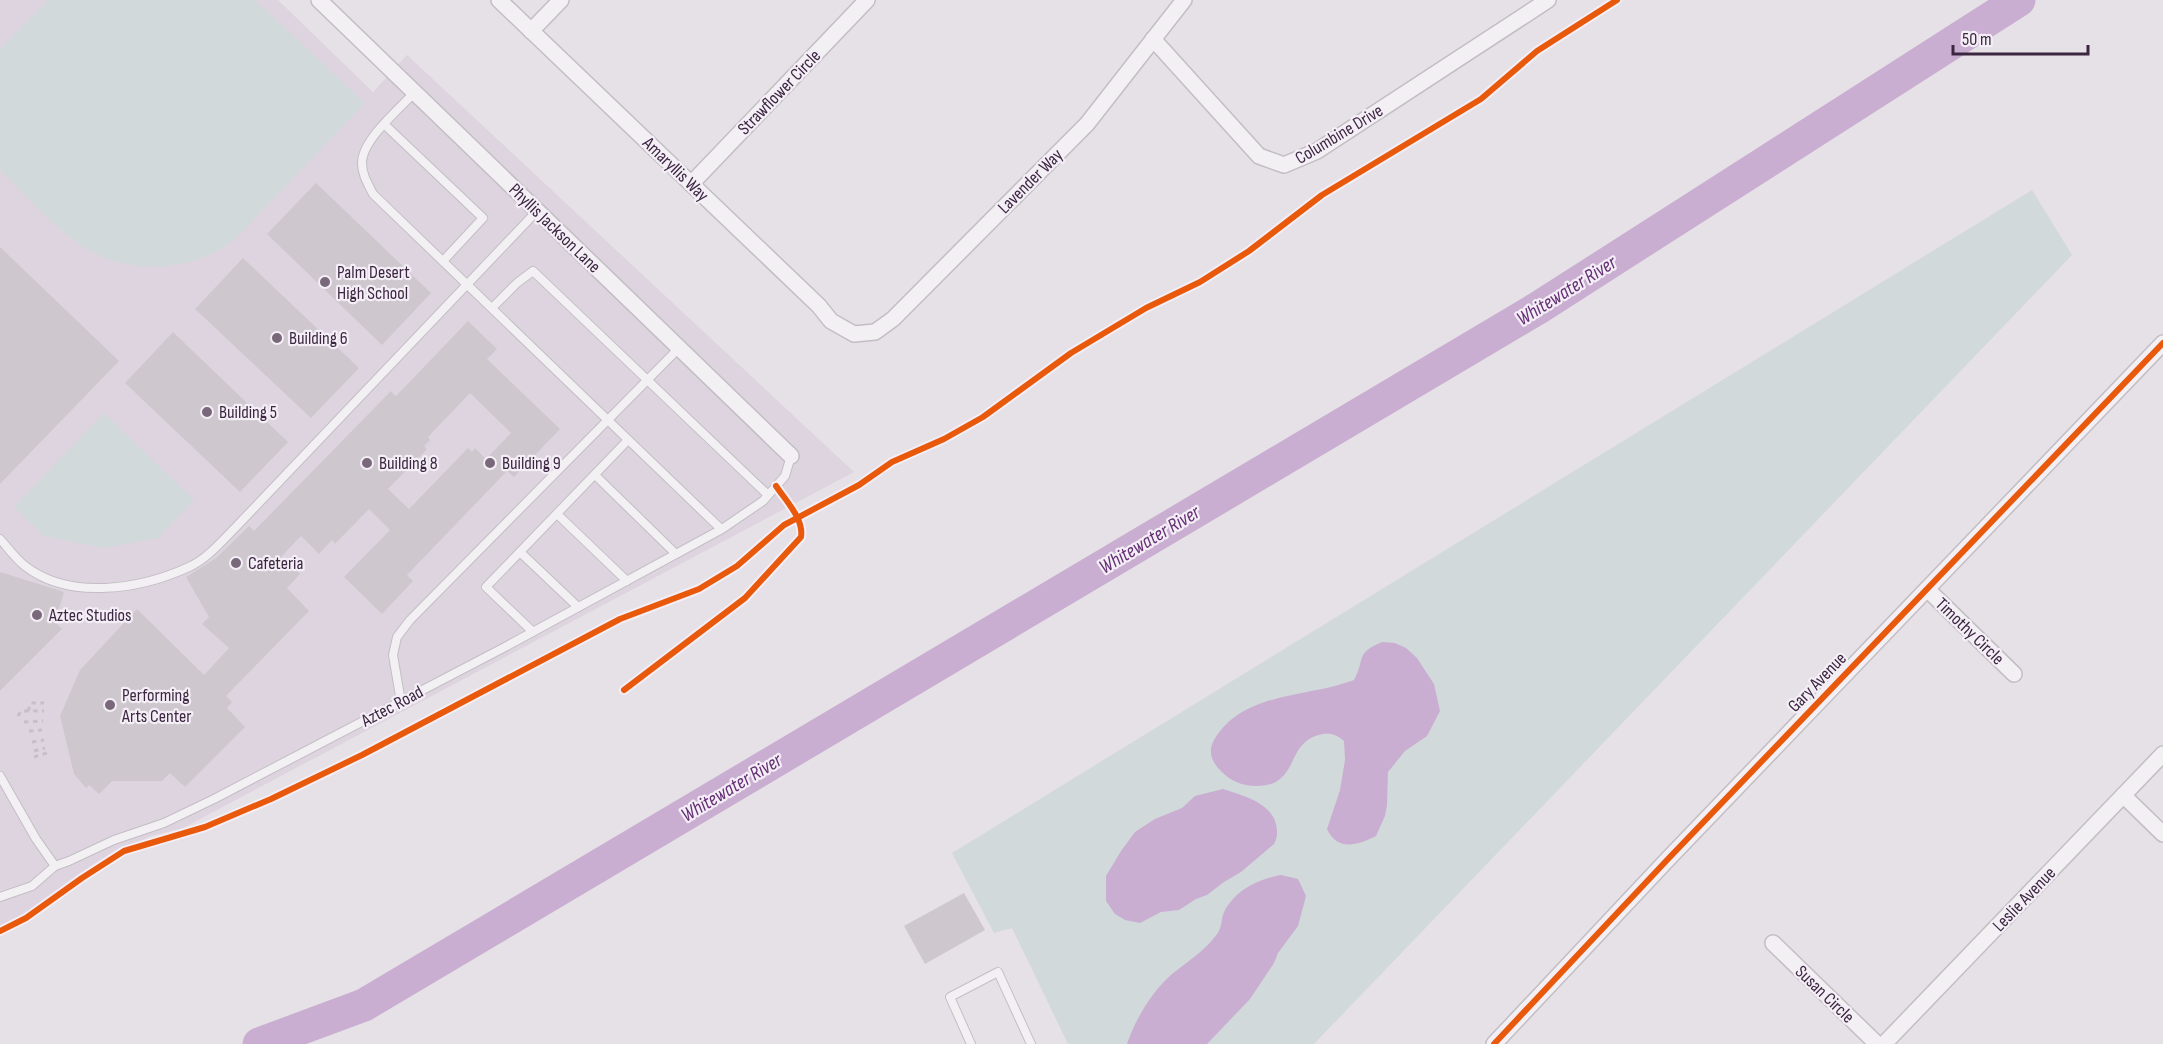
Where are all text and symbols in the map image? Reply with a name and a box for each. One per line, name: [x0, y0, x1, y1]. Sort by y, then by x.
scale bar: [1953, 18, 2088, 56]
text: 50 m: [1962, 29, 1992, 50]
street label: Strawflower Circle: [733, 45, 825, 139]
street label: Columbine Drive: [1292, 100, 1387, 169]
street label: Amaryllis Way: [638, 132, 713, 206]
street label: Lavender Way: [994, 145, 1067, 218]
street label: Phyllis Jackson Lane: [504, 179, 605, 277]
water label: Whitewater River: [1512, 250, 1622, 331]
place label: Palm Desert High School: [337, 262, 410, 304]
marker: Palm Desert High School: [318, 275, 332, 289]
place label: Building 6: [289, 328, 348, 349]
marker: Building 6: [270, 331, 284, 345]
place label: Building 5: [219, 402, 277, 423]
marker: Building 5: [200, 405, 214, 419]
place label: Building 8: [379, 453, 438, 474]
place label: Building 9: [502, 453, 561, 474]
marker: Building 8: [360, 456, 374, 470]
marker: Building 9: [483, 456, 497, 470]
water label: Whitewater River: [1095, 500, 1205, 579]
place label: Cafeteria: [248, 553, 303, 574]
marker: Cafeteria: [229, 556, 243, 570]
street label: Timothy Circle: [1931, 593, 2008, 669]
place label: Aztec Studios: [48, 605, 131, 626]
marker: Aztec Studios: [30, 608, 44, 622]
street label: Gary Avenue: [1784, 648, 1851, 717]
street label: Aztec Road: [357, 681, 427, 732]
place label: Performing Arts Center: [121, 685, 192, 727]
marker: Performing Arts Center: [103, 698, 117, 712]
water label: Whitewater River: [677, 748, 787, 827]
street label: Leslie Avenue: [1989, 863, 2060, 936]
street label: Susan Circle: [1791, 961, 1859, 1028]

